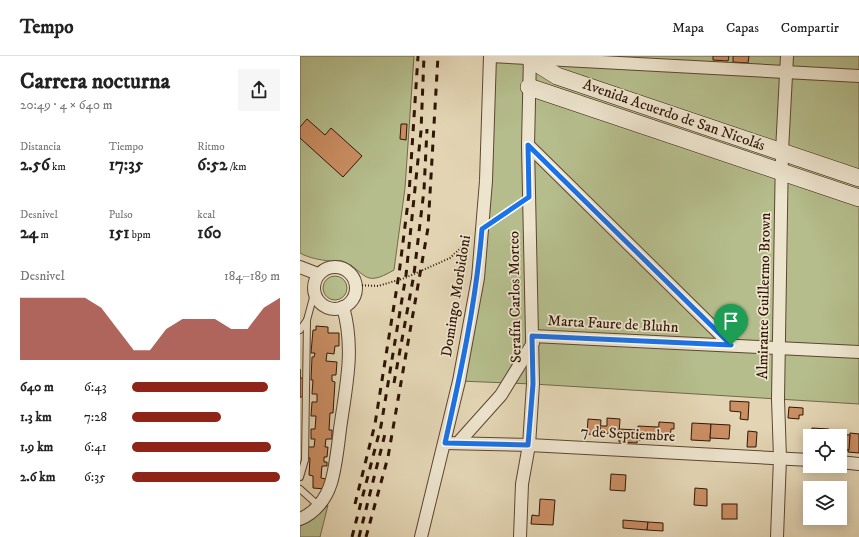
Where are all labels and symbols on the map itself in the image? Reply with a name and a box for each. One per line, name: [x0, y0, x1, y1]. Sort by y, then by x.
street label: Avenida Acuerdo de San Nicolás: [580, 75, 768, 155]
street label: Almirante Guillermo Brown: [753, 212, 775, 380]
street label: Serafín Carlos Morteo: [504, 231, 526, 363]
street label: Domingo Morbidoni: [437, 234, 475, 358]
pin: [714, 304, 748, 345]
street label: Marta Faure de Bluhn: [547, 311, 679, 337]
street label: 7 de Septiembre: [580, 422, 676, 446]

